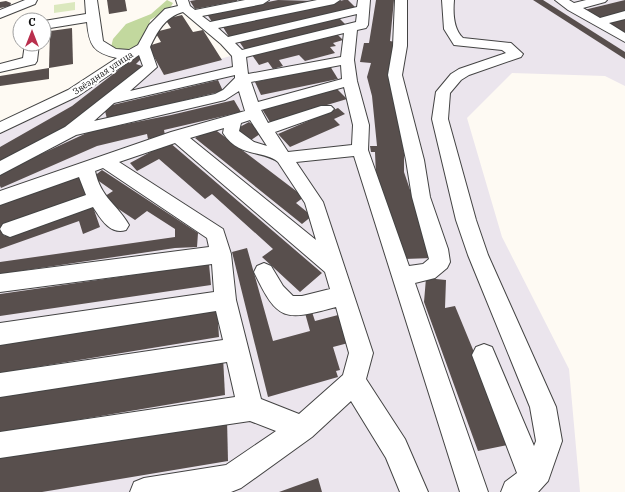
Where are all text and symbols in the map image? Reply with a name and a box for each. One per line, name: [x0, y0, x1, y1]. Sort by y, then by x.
north arrow: [12, 12, 52, 52]
text: С: [28, 15, 36, 29]
street label: Звёздная улица: [71, 48, 135, 97]

